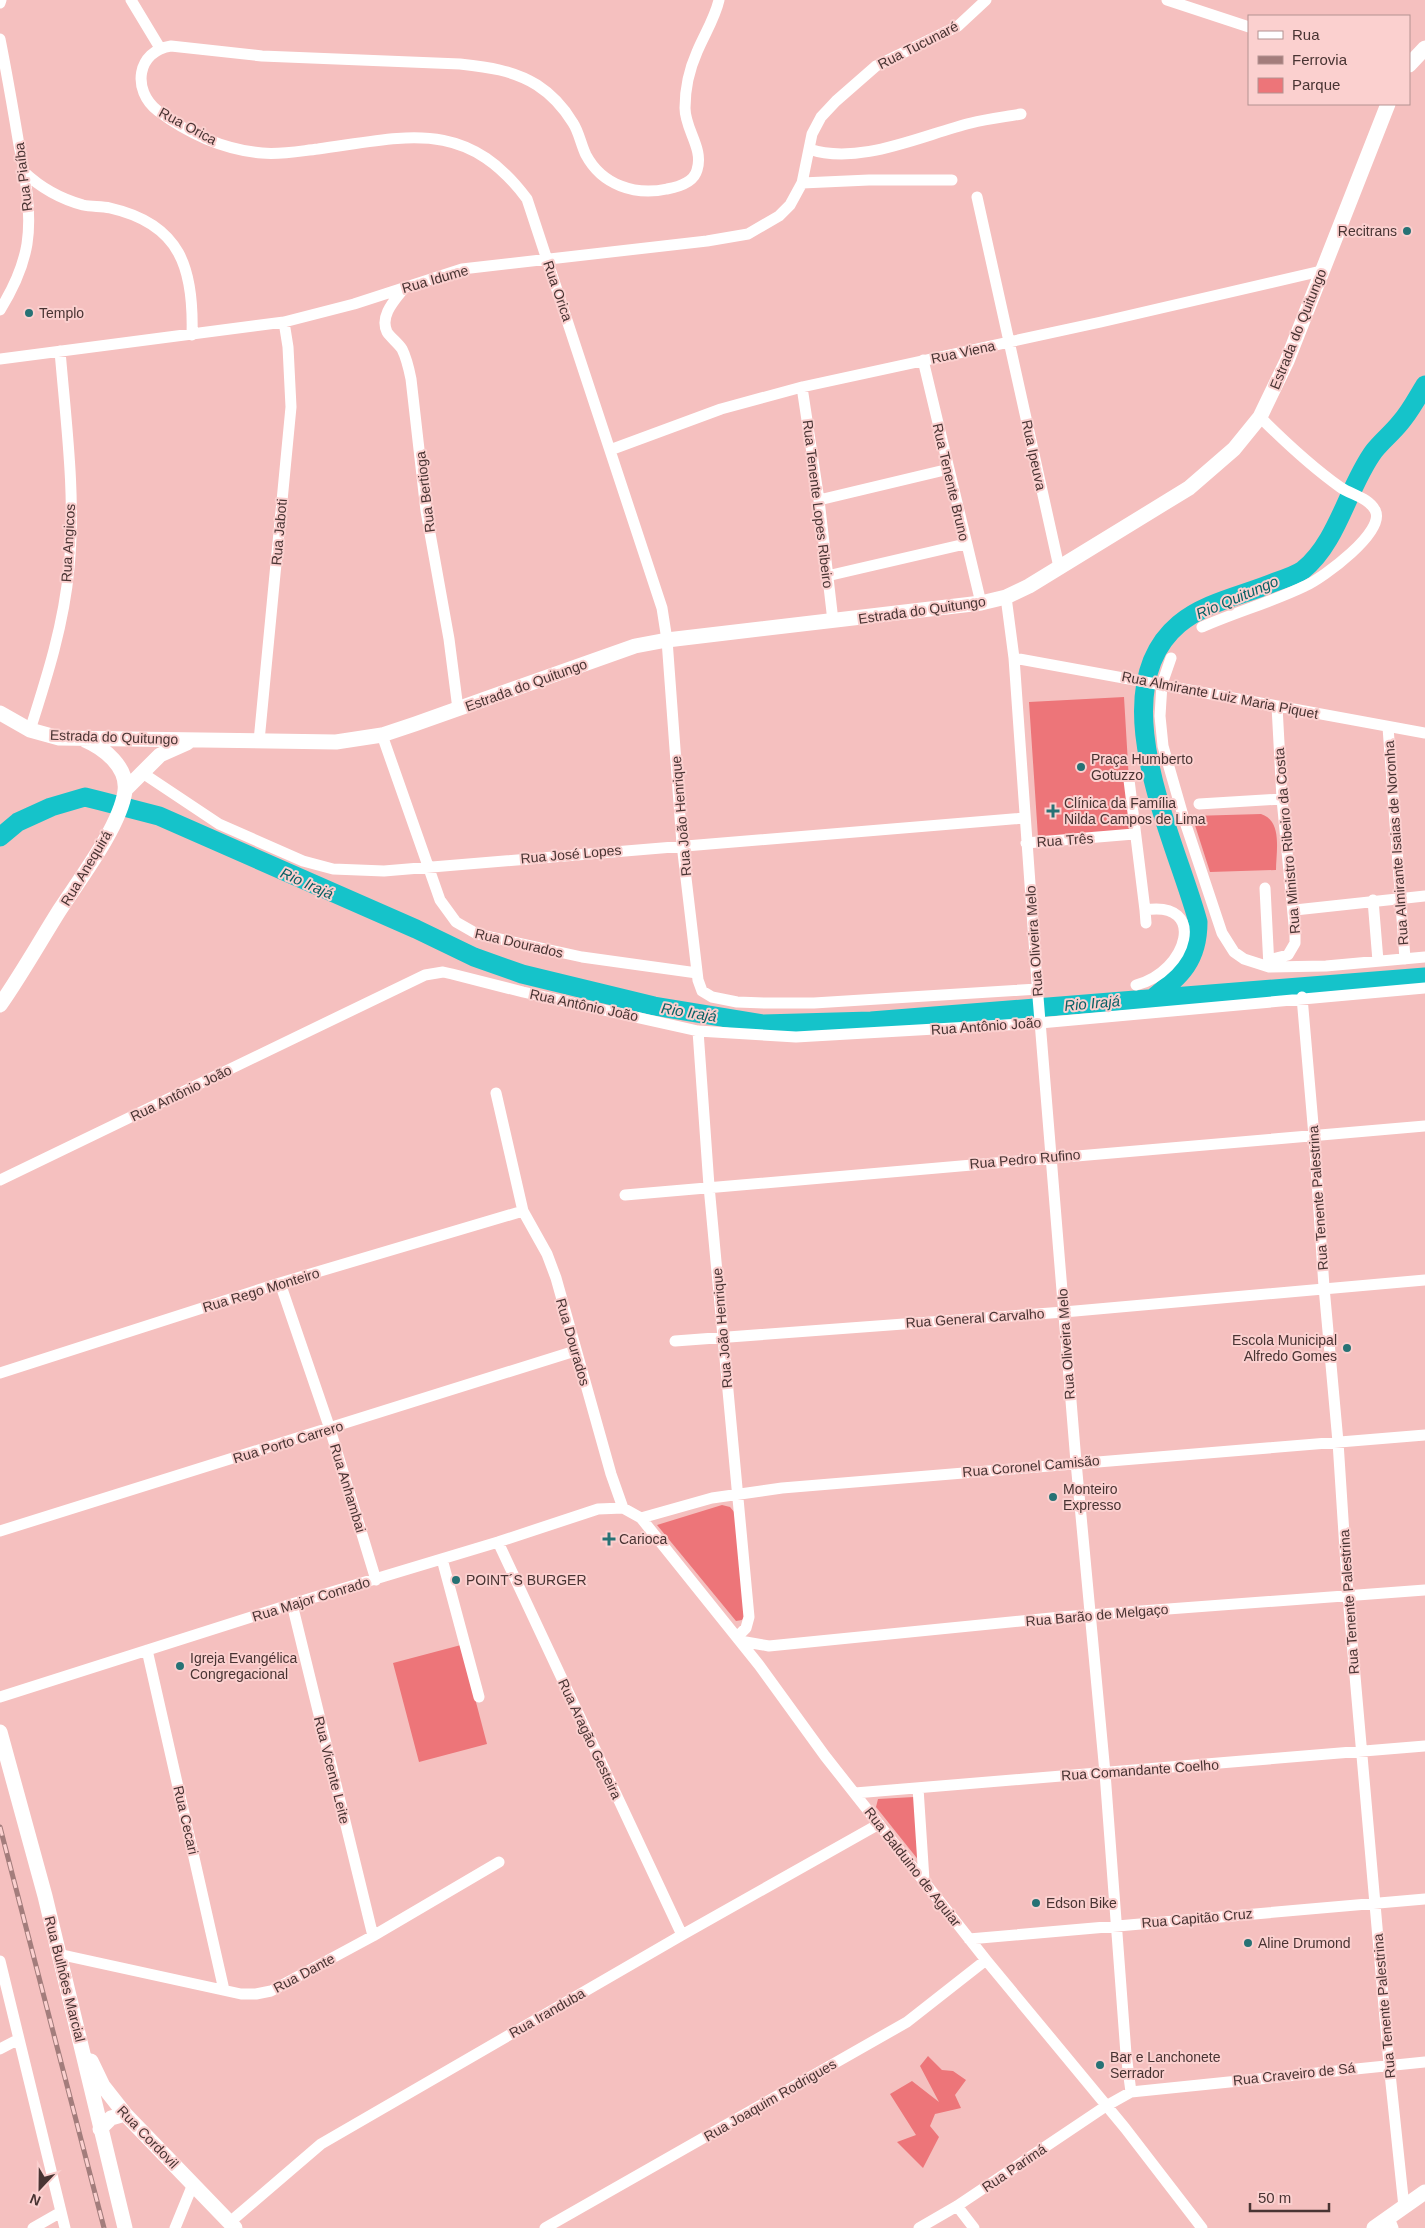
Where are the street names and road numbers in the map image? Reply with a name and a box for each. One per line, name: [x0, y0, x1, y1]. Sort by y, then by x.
street label: Rua Tucunaré: [875, 18, 961, 72]
street label: Rua Orica: [156, 104, 220, 148]
street label: Rua Piaíba: [11, 141, 35, 212]
street label: Rua Orica: [540, 259, 576, 324]
street label: Rua Idume: [400, 262, 470, 296]
street label: Estrada do Quitungo: [1267, 266, 1330, 392]
street label: Rua Viena: [929, 337, 997, 367]
street label: Rua Ipeuva: [1019, 418, 1049, 492]
street label: Rua Tenente Lopes Ribeiro: [800, 419, 836, 589]
street label: Rua Tenente Bruno: [930, 422, 972, 543]
street label: Rua Bertioga: [412, 450, 438, 534]
street label: Rua Jaboti: [268, 498, 290, 566]
street label: Rua Angicos: [58, 503, 78, 583]
street label: Estrada do Quitungo: [857, 593, 987, 627]
street label: Estrada do Quitungo: [463, 655, 589, 714]
street label: Rua Almirante Luiz Maria Piquet: [1120, 668, 1320, 722]
street label: Estrada do Quitungo: [50, 727, 179, 747]
street label: Rua Almirante Isaias de Noronha: [1381, 740, 1411, 946]
street label: Rua Ministro Ribeiro da Costa: [1271, 747, 1303, 935]
street label: Rua João Henrique: [668, 755, 694, 877]
street label: Rua Anequirá: [57, 827, 115, 908]
street label: Rua Três: [1036, 830, 1094, 850]
street label: Rua José Lopes: [520, 842, 622, 866]
street label: Rua Oliveira Melo: [1022, 885, 1046, 997]
street label: Rua Dourados: [473, 925, 565, 961]
street label: Rua Antônio João: [528, 986, 640, 1024]
street label: Rua Antônio João: [930, 1014, 1042, 1038]
street label: Rua Antônio João: [128, 1061, 234, 1124]
street label: Rua Tenente Palestrina: [1305, 1125, 1331, 1271]
street label: Rua Pedro Rufino: [969, 1146, 1081, 1172]
street label: Rua Rego Monteiro: [201, 1265, 322, 1315]
street label: Rua João Henrique: [709, 1267, 735, 1389]
street label: Rua Oliveira Melo: [1054, 1288, 1078, 1400]
street label: Rua Dourados: [553, 1296, 593, 1388]
street label: Rua General Carvalho: [905, 1305, 1045, 1331]
street label: Rua Porto Carrero: [231, 1418, 345, 1466]
street label: Rua Anhambai: [327, 1442, 369, 1534]
street label: Rua Coronel Camisão: [962, 1452, 1101, 1480]
street label: Rua Tenente Palestrina: [1336, 1529, 1362, 1675]
street label: Rua Major Conrado: [250, 1573, 372, 1625]
street label: Rua Barão de Melgaço: [1025, 1601, 1169, 1629]
street label: Rua Aragão Gesteira: [555, 1676, 625, 1802]
street label: Rua Vicente Leite: [311, 1715, 353, 1826]
street label: Rua Comandante Coelho: [1061, 1756, 1220, 1783]
street label: Rua Cecari: [170, 1784, 202, 1856]
street label: Rua Balduino de Aguiar: [861, 1804, 965, 1930]
street label: Rua Capitão Cruz: [1141, 1905, 1253, 1931]
street label: Rua Bulhões Marcial: [42, 1914, 88, 2044]
street label: Rua Tenente Palestrina: [1370, 1933, 1398, 2079]
street label: Rua Dante: [271, 1950, 337, 1996]
street label: Rua Iranduba: [506, 1985, 588, 2041]
street label: Rua Joaquim Rodrigues: [701, 2056, 839, 2144]
street label: Rua Craveiro de Sá: [1232, 2060, 1356, 2088]
street label: Rua Cordovil: [114, 2102, 182, 2172]
street label: Rua Parimá: [979, 2141, 1049, 2195]

